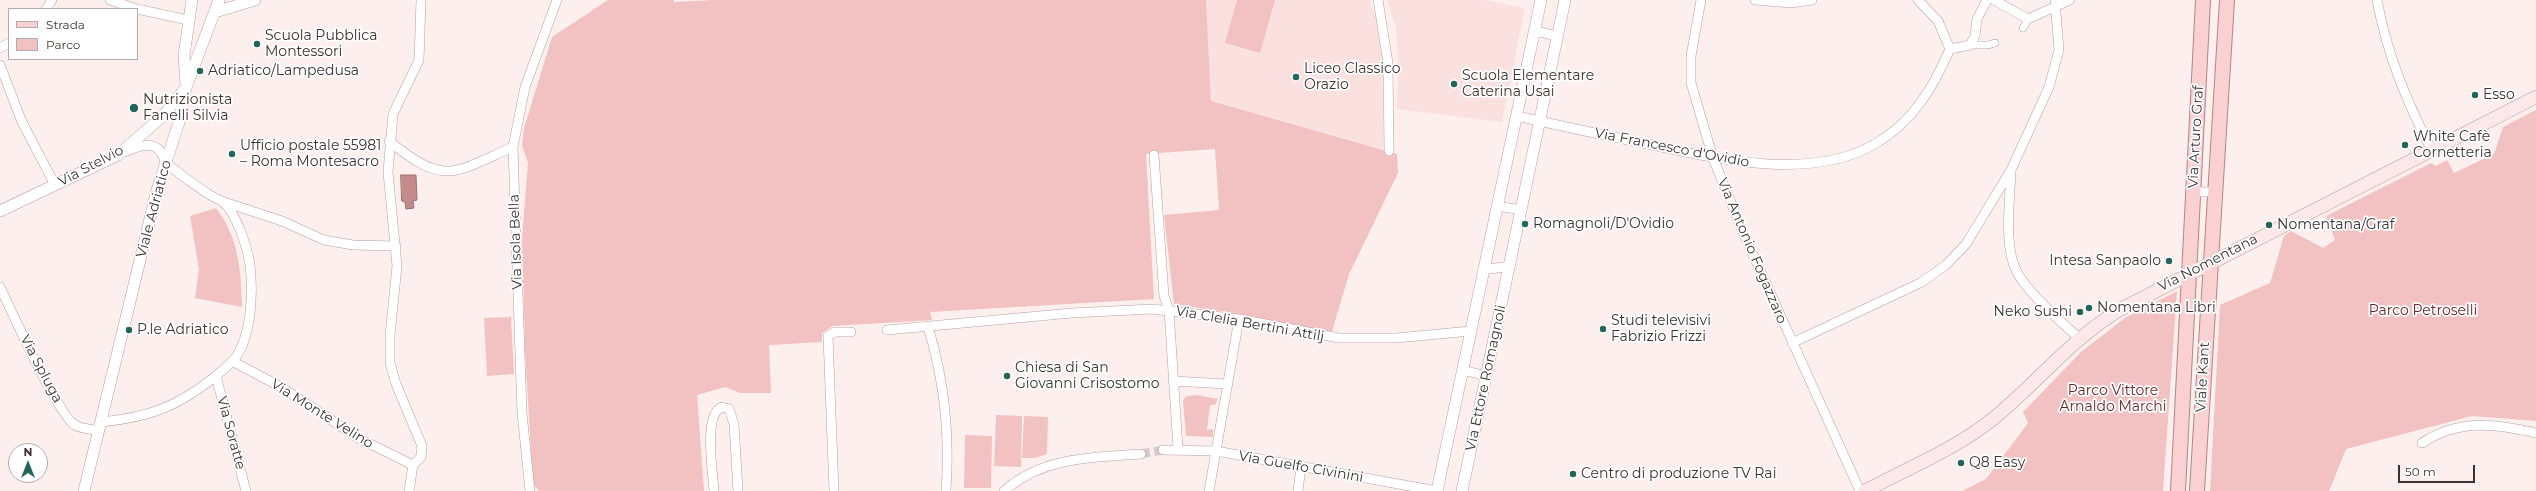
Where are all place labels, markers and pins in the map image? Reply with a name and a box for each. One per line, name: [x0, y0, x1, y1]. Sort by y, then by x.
place label: Scuola Pubblica Montessori: [265, 28, 377, 60]
marker: Scuola Pubblica Montessori: [252, 39, 262, 49]
place label: Liceo Classico Orazio: [1304, 61, 1401, 94]
place label: Adriatico/Lampedusa: [208, 63, 359, 79]
marker: Adriatico/Lampedusa: [195, 66, 205, 76]
place label: Scuola Elementare Caterina Usai: [1462, 68, 1594, 100]
marker: Liceo Classico Orazio: [1291, 72, 1301, 82]
marker: Scuola Elementare Caterina Usai: [1449, 79, 1459, 89]
place label: Esso: [2483, 87, 2515, 103]
marker: Esso: [2470, 90, 2480, 100]
place label: Nutrizionista Fanelli Silvia: [143, 92, 232, 124]
marker: Nutrizionista Fanelli Silvia: [128, 102, 140, 114]
place label: White Cafè Cornetteria: [2413, 129, 2492, 162]
place label: Ufficio postale 55981 – Roma Montesacro: [240, 138, 381, 170]
marker: White Cafè Cornetteria: [2400, 140, 2410, 150]
marker: Ufficio postale 55981 – Roma Montesacro: [227, 149, 237, 159]
place label: Romagnoli/D'Ovidio: [1533, 216, 1674, 232]
place label: Nomentana/Graf: [2277, 217, 2395, 233]
marker: Romagnoli/D'Ovidio: [1520, 219, 1530, 229]
marker: Nomentana/Graf: [2264, 220, 2274, 230]
place label: Intesa Sanpaolo: [2049, 253, 2161, 269]
marker: Intesa Sanpaolo: [2164, 256, 2174, 266]
place label: Nomentana Libri: [2097, 300, 2216, 316]
marker: Nomentana Libri: [2084, 303, 2094, 313]
place label: Neko Sushi: [1994, 304, 2072, 320]
marker: Neko Sushi: [2075, 307, 2085, 317]
place label: Studi televisivi Fabrizio Frizzi: [1611, 313, 1711, 346]
place label: P.le Adriatico: [137, 322, 228, 338]
marker: Studi televisivi Fabrizio Frizzi: [1598, 324, 1608, 334]
marker: P.le Adriatico: [124, 325, 134, 335]
place label: Chiesa di San Giovanni Crisostomo: [1015, 360, 1160, 392]
marker: Chiesa di San Giovanni Crisostomo: [1002, 371, 1012, 381]
place label: Q8 Easy: [1969, 455, 2025, 471]
marker: Q8 Easy: [1956, 458, 1966, 468]
place label: Centro di produzione TV Rai: [1581, 466, 1776, 482]
marker: Centro di produzione TV Rai: [1568, 469, 1578, 479]

